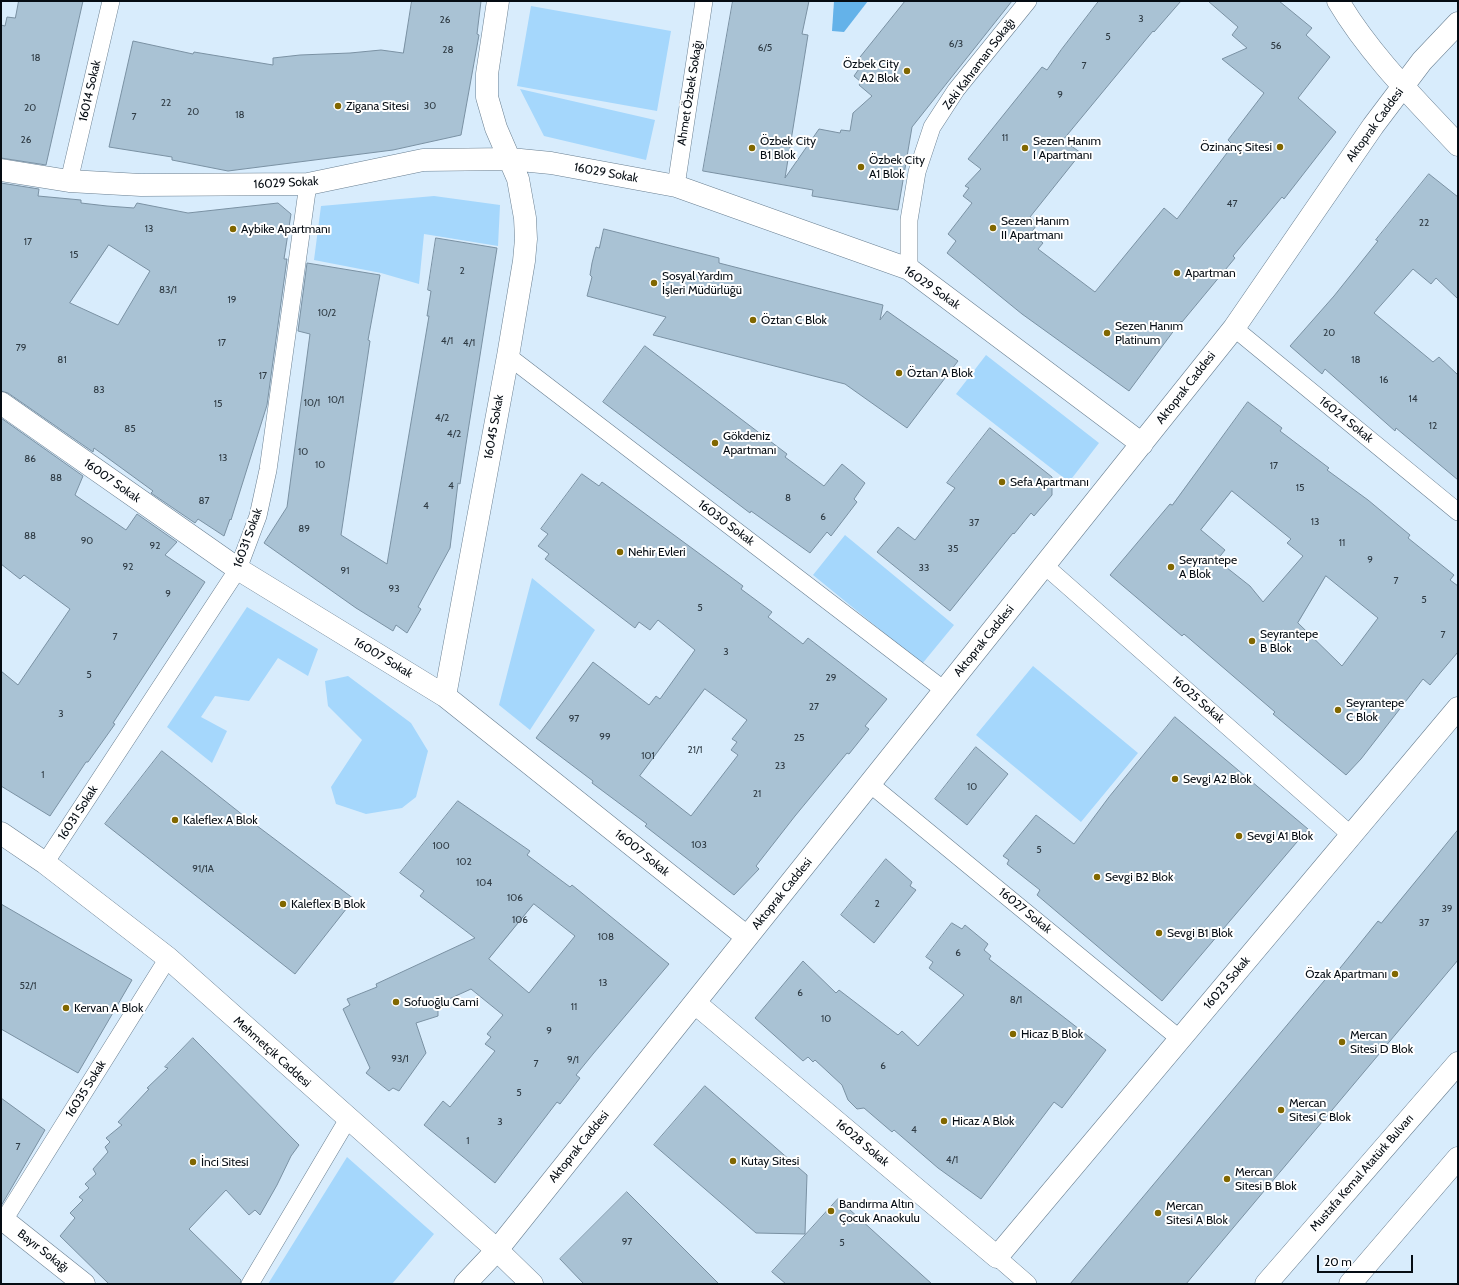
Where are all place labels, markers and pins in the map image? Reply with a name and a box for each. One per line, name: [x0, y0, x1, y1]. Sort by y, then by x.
place label: Özbek City A2 Blok: [843, 57, 899, 85]
marker: Özbek City A2 Blok: [902, 66, 912, 76]
place label: Zigana Sitesi: [346, 99, 409, 113]
marker: Zigana Sitesi: [333, 101, 343, 111]
place label: Özbek City B1 Blok: [760, 134, 816, 162]
place label: Sezen Hanım I Apartmanı: [1033, 134, 1101, 162]
place label: Özinanç Sitesi: [1200, 140, 1272, 154]
marker: Özinanç Sitesi: [1275, 142, 1285, 152]
marker: Özbek City B1 Blok: [747, 143, 757, 153]
marker: Sezen Hanım I Apartmanı: [1020, 143, 1030, 153]
place label: Özbek City A1 Blok: [869, 153, 925, 181]
marker: Özbek City A1 Blok: [856, 162, 866, 172]
place label: Sezen Hanım II Apartmanı: [1001, 214, 1069, 242]
place label: Aybike Apartmanı: [241, 222, 330, 236]
marker: Sezen Hanım II Apartmanı: [988, 223, 998, 233]
marker: Aybike Apartmanı: [228, 224, 238, 234]
place label: Apartman: [1185, 266, 1236, 280]
marker: Apartman: [1172, 268, 1182, 278]
place label: Sosyal Yardım İşleri Müdürlüğü: [662, 269, 742, 297]
marker: Sosyal Yardım İşleri Müdürlüğü: [649, 278, 659, 288]
place label: Öztan C Blok: [761, 313, 827, 327]
marker: Öztan C Blok: [748, 315, 758, 325]
place label: Sezen Hanım Platinum: [1115, 319, 1183, 347]
marker: Sezen Hanım Platinum: [1102, 328, 1112, 338]
place label: Öztan A Blok: [907, 366, 973, 380]
marker: Öztan A Blok: [894, 368, 904, 378]
place label: Gökdeniz Apartmanı: [723, 429, 776, 457]
marker: Gökdeniz Apartmanı: [710, 438, 720, 448]
place label: Sefa Apartmanı: [1010, 475, 1089, 489]
marker: Sefa Apartmanı: [997, 477, 1007, 487]
place label: Nehir Evleri: [628, 545, 686, 559]
marker: Nehir Evleri: [615, 547, 625, 557]
place label: Seyrantepe A Blok: [1179, 553, 1237, 581]
marker: Seyrantepe A Blok: [1166, 562, 1176, 572]
place label: Seyrantepe B Blok: [1260, 627, 1318, 655]
marker: Seyrantepe B Blok: [1247, 636, 1257, 646]
place label: Seyrantepe C Blok: [1346, 696, 1404, 724]
marker: Seyrantepe C Blok: [1333, 705, 1343, 715]
place label: Sevgi A2 Blok: [1183, 772, 1252, 786]
marker: Sevgi A2 Blok: [1170, 774, 1180, 784]
place label: Kaleflex A Blok: [183, 813, 258, 827]
marker: Kaleflex A Blok: [170, 815, 180, 825]
place label: Sevgi A1 Blok: [1247, 829, 1313, 843]
marker: Sevgi A1 Blok: [1234, 831, 1244, 841]
place label: Sevgi B2 Blok: [1105, 870, 1173, 884]
marker: Sevgi B2 Blok: [1092, 872, 1102, 882]
place label: Kaleflex B Blok: [291, 897, 365, 911]
marker: Kaleflex B Blok: [278, 899, 288, 909]
place label: Sevgi B1 Blok: [1167, 926, 1233, 940]
marker: Sevgi B1 Blok: [1154, 928, 1164, 938]
place label: Özak Apartmanı: [1305, 967, 1387, 981]
marker: Özak Apartmanı: [1390, 969, 1400, 979]
place label: Sofuoğlu Cami: [404, 995, 478, 1009]
marker: Sofuoğlu Cami: [391, 997, 401, 1007]
place label: Kervan A Blok: [74, 1001, 143, 1015]
marker: Kervan A Blok: [61, 1003, 71, 1013]
place label: Hicaz B Blok: [1021, 1027, 1083, 1041]
place label: Mercan Sitesi D Blok: [1350, 1028, 1413, 1056]
marker: Hicaz B Blok: [1008, 1029, 1018, 1039]
marker: Mercan Sitesi D Blok: [1337, 1037, 1347, 1047]
place label: Mercan Sitesi C Blok: [1289, 1096, 1351, 1124]
marker: Mercan Sitesi C Blok: [1276, 1105, 1286, 1115]
place label: Hicaz A Blok: [952, 1114, 1014, 1128]
marker: Hicaz A Blok: [939, 1116, 949, 1126]
place label: Kutay Sitesi: [741, 1154, 799, 1168]
place label: İnci Sitesi: [201, 1155, 249, 1169]
marker: Kutay Sitesi: [728, 1156, 738, 1166]
marker: İnci Sitesi: [188, 1157, 198, 1167]
place label: Mercan Sitesi B Blok: [1235, 1165, 1297, 1193]
marker: Mercan Sitesi B Blok: [1222, 1174, 1232, 1184]
place label: Bandırma Altın Çocuk Anaokulu: [839, 1197, 920, 1225]
place label: Mercan Sitesi A Blok: [1166, 1199, 1228, 1227]
marker: Bandırma Altın Çocuk Anaokulu: [826, 1206, 836, 1216]
marker: Mercan Sitesi A Blok: [1153, 1208, 1163, 1218]

